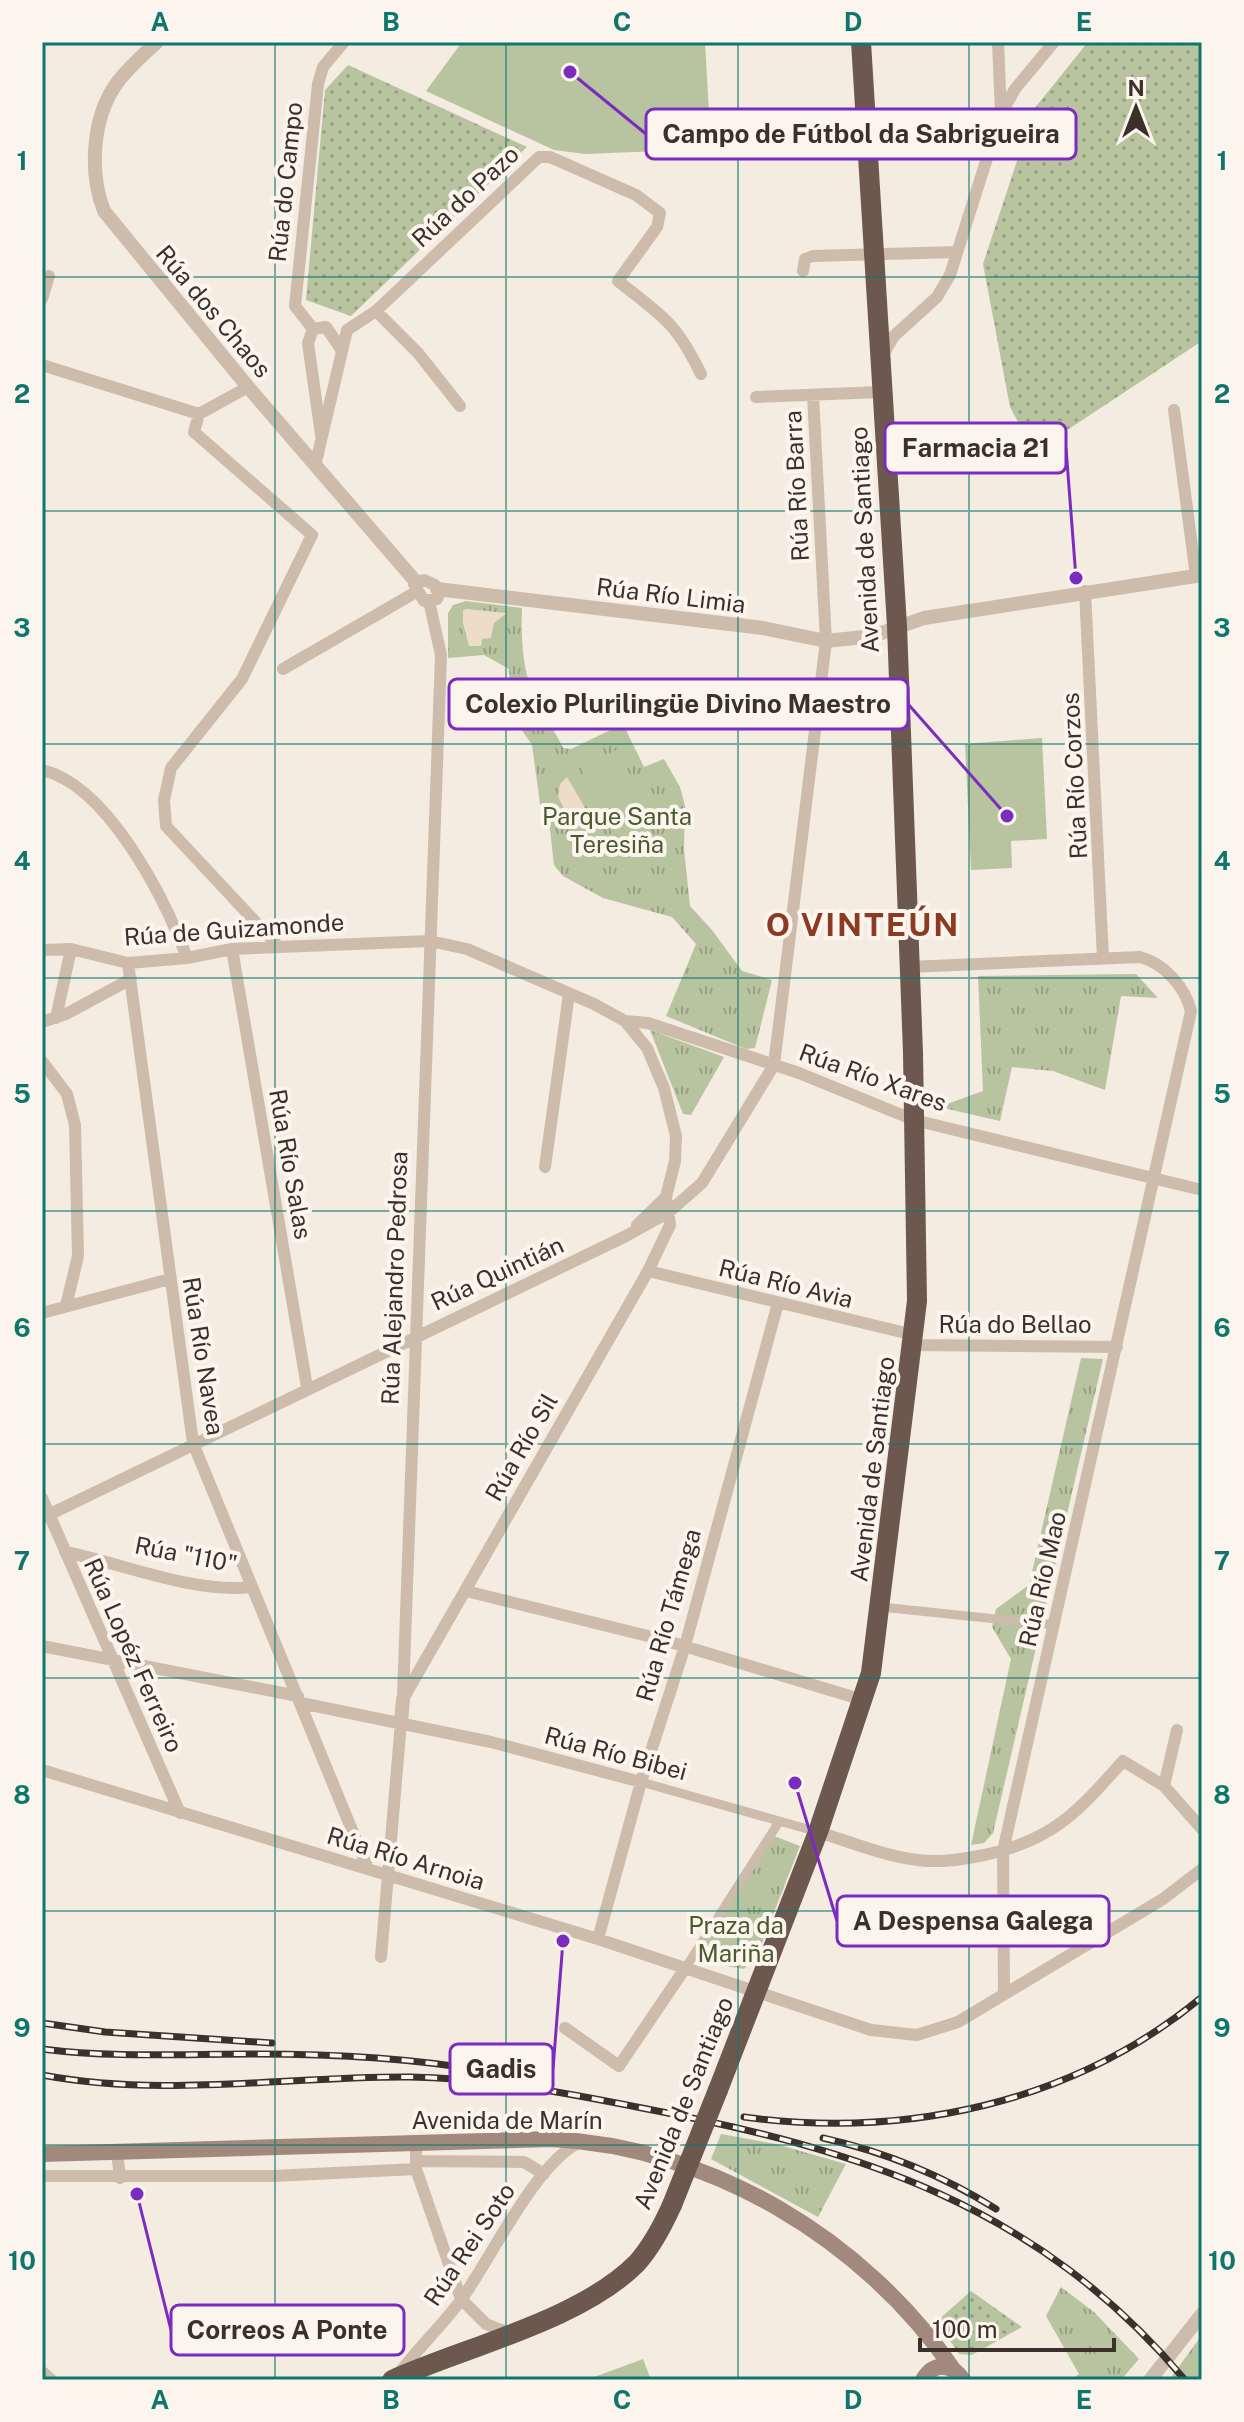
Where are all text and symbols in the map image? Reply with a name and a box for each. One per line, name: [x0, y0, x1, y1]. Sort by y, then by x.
text: A: [151, 6, 170, 37]
text: B: [382, 6, 400, 37]
text: C: [613, 6, 631, 37]
text: D: [844, 6, 862, 37]
text: E: [1076, 6, 1092, 37]
north arrow: [1096, 68, 1176, 148]
text: N: [1127, 75, 1145, 101]
street label: Rúa do Campo: [263, 101, 307, 263]
callout: Campo de Fútbol da Sabrigueira: [646, 109, 1076, 159]
text: Campo de Fútbol da Sabrigueira: [662, 118, 1060, 149]
street label: Rúa do Pazo: [406, 140, 524, 252]
text: 1: [16, 145, 28, 176]
text: 1: [1216, 145, 1228, 176]
street label: Rúa dos Chaos: [151, 239, 277, 383]
text: 2: [14, 378, 30, 409]
text: 2: [1214, 378, 1230, 409]
street label: Rúa Río Barra: [778, 410, 814, 562]
callout: Farmacia 21: [885, 423, 1066, 473]
street label: Avenida de Santiago: [844, 426, 884, 654]
text: Farmacia 21: [902, 432, 1050, 463]
street label: Rúa Río Limia: [595, 572, 747, 618]
text: 3: [13, 612, 31, 643]
text: 3: [1213, 612, 1231, 643]
callout: Colexio Plurilingüe Divino Maestro: [449, 679, 908, 729]
text: Colexio Plurilingüe Divino Maestro: [465, 688, 891, 719]
street label: Rúa Río Corzos: [1056, 692, 1092, 860]
park label: Parque Santa Teresiña: [542, 802, 692, 858]
text: 4: [13, 845, 31, 876]
text: 4: [1213, 845, 1231, 876]
district label: O VINTEÚN: [766, 905, 960, 943]
street label: Rúa de Guizamonde: [123, 907, 345, 951]
street label: Rúa Río Xares: [795, 1037, 951, 1117]
text: 5: [13, 1078, 31, 1109]
text: 5: [1213, 1078, 1231, 1109]
street label: Rúa Río Salas: [264, 1087, 318, 1241]
street label: Rúa Alejandro Pedrosa: [376, 1151, 412, 1405]
street label: Rúa Quintián: [426, 1230, 568, 1316]
street label: Rúa Río Avia: [716, 1253, 856, 1313]
street label: Rúa Río Navea: [178, 1275, 230, 1437]
street label: Rúa do Bellao: [938, 1310, 1092, 1338]
text: 6: [13, 1312, 31, 1343]
text: 6: [1213, 1312, 1231, 1343]
street label: Avenida de Santiago: [844, 1355, 900, 1583]
street label: Rúa Río Sil: [479, 1388, 563, 1506]
street label: Rúa Río Mao: [1013, 1509, 1071, 1649]
street label: Rúa Río Támega: [630, 1525, 706, 1705]
street label: Rúa "110": [132, 1530, 240, 1578]
text: 7: [14, 1545, 30, 1576]
text: 7: [1214, 1545, 1230, 1576]
street label: Rúa Lopéz Ferreiro: [79, 1554, 189, 1756]
street label: Rúa Río Bibei: [542, 1721, 690, 1785]
text: 8: [13, 1779, 31, 1810]
text: 8: [1213, 1779, 1231, 1810]
street label: Rúa Río Arnoia: [324, 1821, 488, 1895]
callout: A Despensa Galega: [837, 1896, 1109, 1946]
text: A Despensa Galega: [853, 1905, 1093, 1936]
park label: Praza da Mariña: [688, 1911, 784, 1967]
street label: Avenida de Santiago: [628, 1993, 738, 2213]
text: 9: [13, 2012, 31, 2043]
text: 9: [1213, 2012, 1231, 2043]
callout: Gadis: [450, 2044, 553, 2094]
text: Gadis: [465, 2053, 537, 2084]
street label: Avenida de Marín: [411, 2106, 603, 2134]
street label: Rúa Rei Soto: [418, 2177, 520, 2311]
text: 10: [8, 2245, 36, 2276]
text: 10: [1208, 2245, 1236, 2276]
scale bar: [920, 2302, 1114, 2352]
callout: Correos A Ponte: [171, 2305, 404, 2355]
text: Correos A Ponte: [187, 2314, 387, 2345]
text: 100 m: [932, 2315, 998, 2343]
text: A: [151, 2384, 170, 2415]
text: B: [382, 2384, 400, 2415]
text: C: [613, 2384, 631, 2415]
text: D: [844, 2384, 862, 2415]
text: E: [1076, 2384, 1092, 2415]

